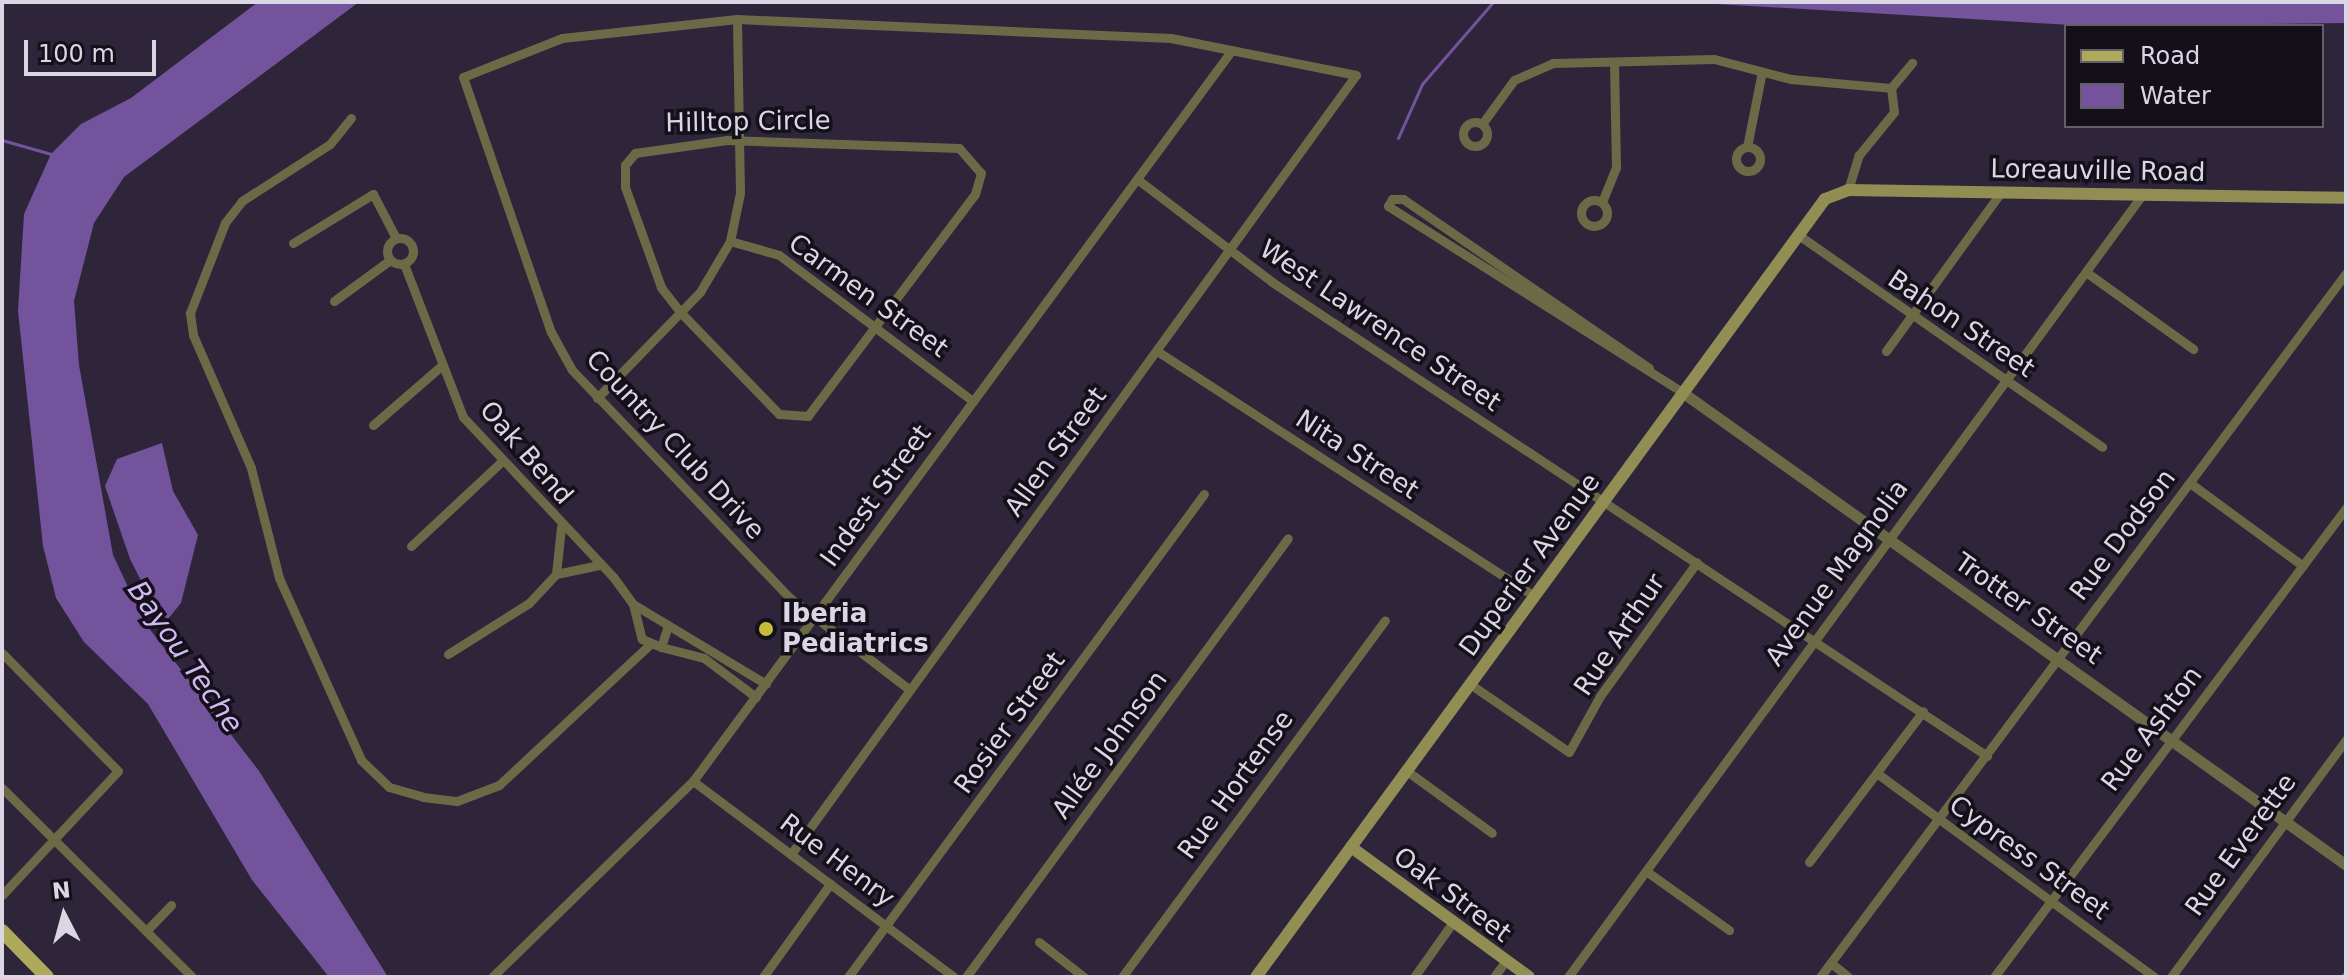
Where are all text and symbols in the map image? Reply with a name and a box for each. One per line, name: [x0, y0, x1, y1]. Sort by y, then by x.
scale bar: [28, 24, 160, 74]
legend: [2064, 24, 2324, 128]
text: 100 m: [38, 40, 115, 68]
text: Road: [2140, 42, 2200, 70]
text: Water: [2140, 82, 2211, 110]
street label: Hilltop Circle: [665, 105, 831, 139]
street label: Loreauville Road: [1990, 154, 2206, 188]
street label: Carmen Street: [782, 228, 954, 364]
street label: West Lawrence Street: [1254, 234, 1506, 418]
street label: Bahon Street: [1882, 264, 2040, 384]
street label: Country Club Drive: [579, 344, 771, 546]
street label: Allen Street: [999, 381, 1113, 523]
street label: Oak Bend: [473, 395, 579, 511]
street label: Nita Street: [1290, 404, 1424, 506]
street label: Indest Street: [814, 419, 938, 573]
street label: Rue Dodson: [2064, 463, 2182, 607]
street label: Duperier Avenue: [1453, 467, 1607, 663]
street label: Avenue Magnolia: [1759, 474, 1915, 672]
street label: Trotter Street: [1948, 547, 2108, 671]
street label: Rue Arthur: [1568, 568, 1672, 702]
water label: Bayou Teche: [120, 574, 250, 740]
place label: Iberia Pediatrics: [782, 598, 929, 660]
marker: Iberia Pediatrics: [757, 620, 775, 638]
street label: Rosier Street: [948, 646, 1072, 800]
street label: Rue Ashton: [2095, 661, 2209, 797]
street label: Allée Johnson: [1046, 665, 1174, 825]
street label: Rue Hortense: [1172, 705, 1300, 865]
street label: Rue Everette: [2179, 768, 2303, 922]
street label: Cypress Street: [1943, 789, 2115, 927]
street label: Rue Henry: [773, 808, 901, 914]
street label: Oak Street: [1387, 841, 1517, 949]
north arrow: [24, 875, 104, 955]
text: N: [51, 877, 72, 904]

